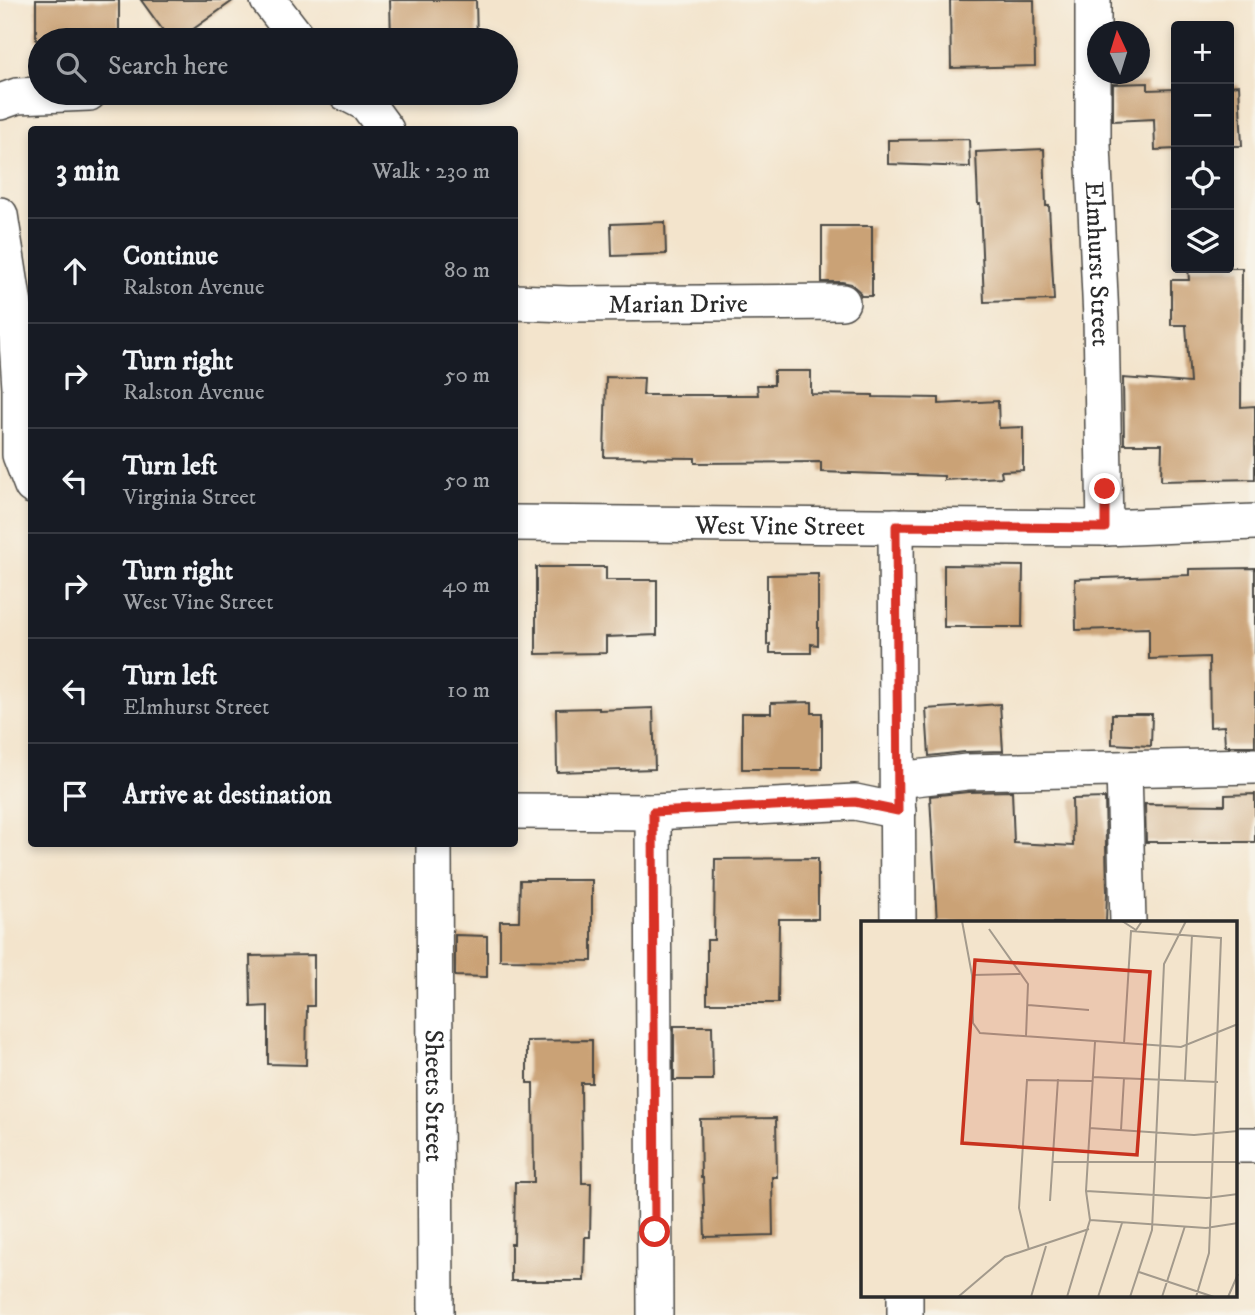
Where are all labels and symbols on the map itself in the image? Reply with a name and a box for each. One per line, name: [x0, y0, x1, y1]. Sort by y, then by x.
north arrow: [1087, 21, 1150, 84]
street label: Elmhurst Street: [1077, 180, 1117, 347]
street label: Marian Drive: [608, 288, 748, 322]
route end: [1089, 473, 1120, 504]
street label: West Vine Street: [694, 510, 865, 544]
inset map: [861, 921, 1238, 1298]
street label: Sheets Street: [417, 1030, 450, 1162]
route start: [639, 1216, 670, 1247]

